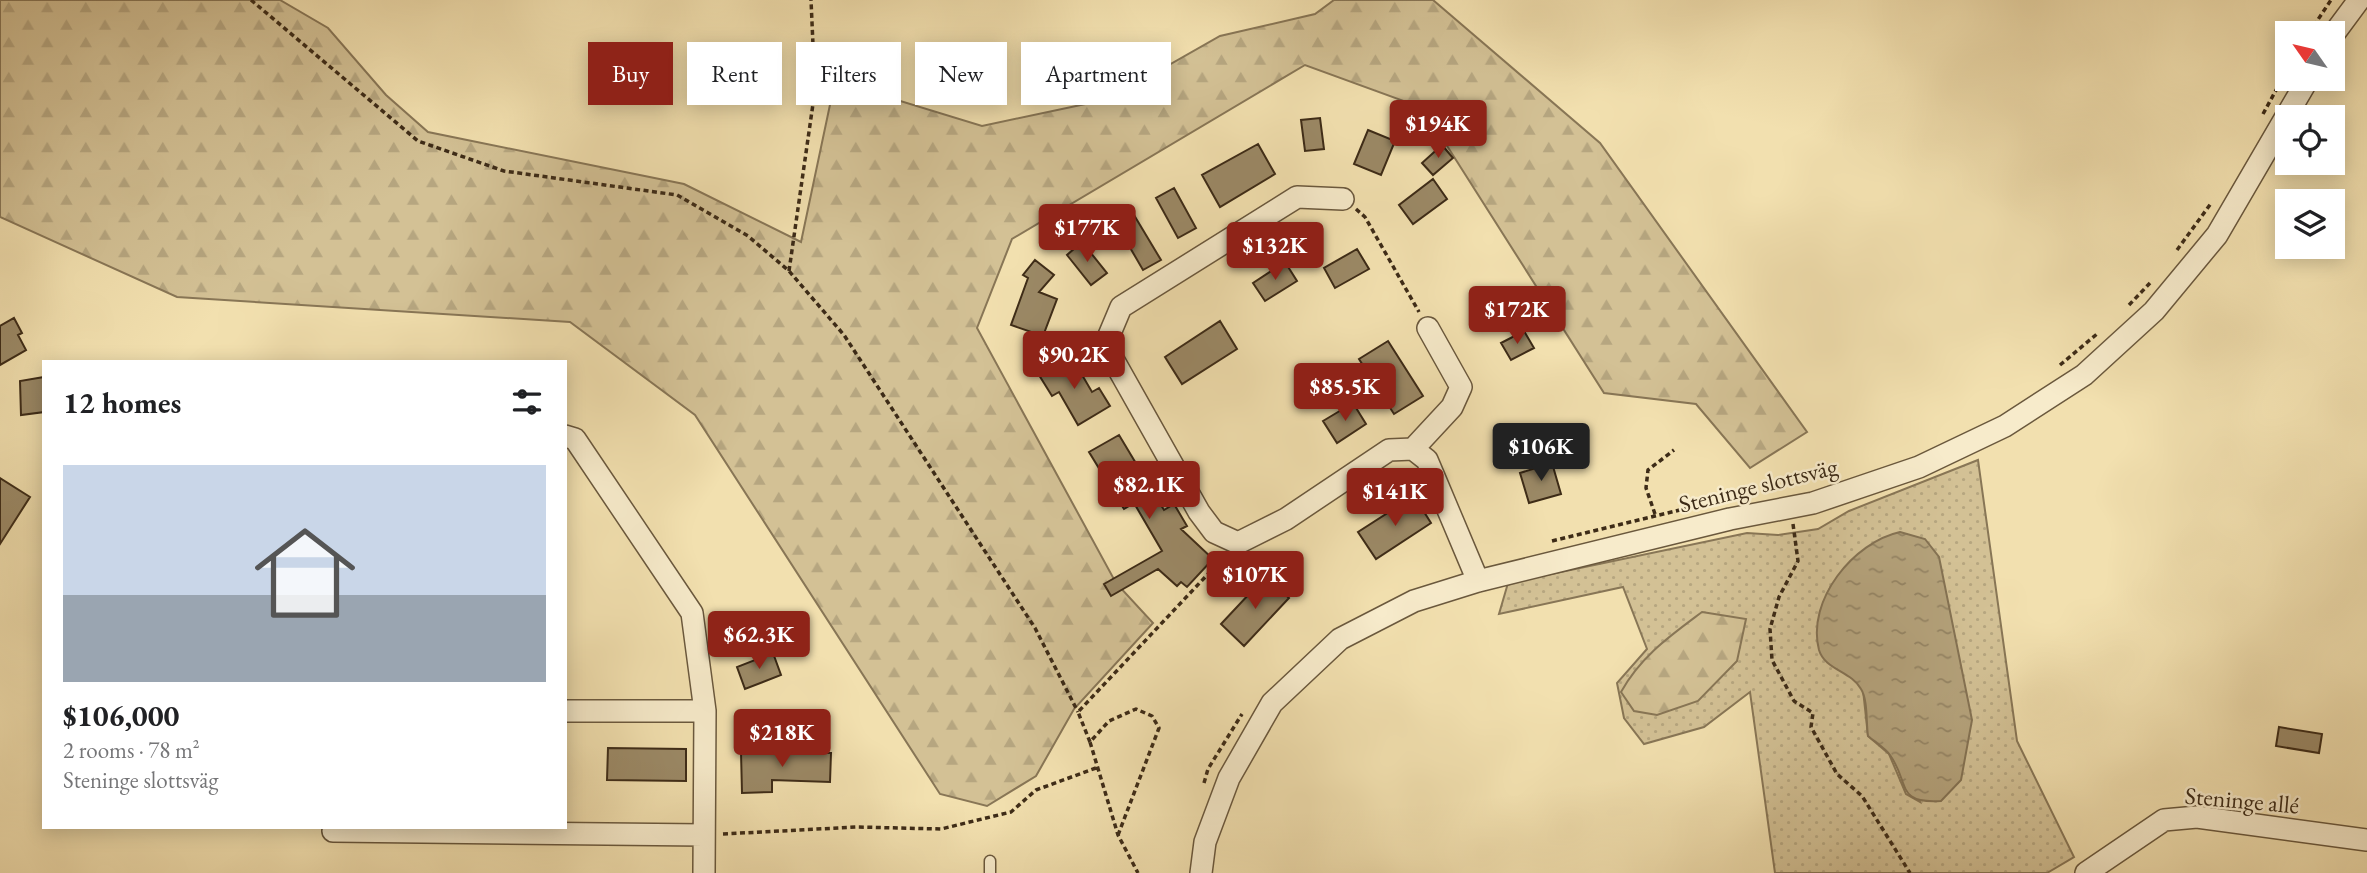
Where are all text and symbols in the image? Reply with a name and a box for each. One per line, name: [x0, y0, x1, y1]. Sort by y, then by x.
north arrow: [2275, 21, 2345, 91]
map controls: [2275, 21, 2345, 259]
chip: Buy: [588, 42, 673, 105]
chip: Rent: [687, 42, 782, 105]
chip: Filters: [796, 42, 901, 105]
chip: New: [915, 42, 1007, 105]
chip: Apartment: [1021, 42, 1171, 105]
pin: $194K: [1389, 100, 1487, 160]
button: locate: [2275, 105, 2345, 175]
text: $194K: [1406, 108, 1470, 138]
button: layers: [2275, 189, 2345, 259]
pin: $177K: [1038, 204, 1136, 264]
text: $177K: [1055, 212, 1119, 242]
pin: $132K: [1226, 222, 1324, 282]
text: $132K: [1243, 230, 1307, 260]
pin: $172K: [1468, 286, 1566, 346]
text: $172K: [1485, 294, 1549, 324]
pin: $90.2K: [1017, 332, 1131, 391]
text: $90.2K: [1039, 339, 1109, 369]
pin: $85.5K: [1288, 364, 1402, 423]
text: $85.5K: [1310, 371, 1380, 401]
text: 12 homes: [63, 383, 181, 422]
icon: filters: [508, 383, 546, 421]
pin: $106K: [1492, 424, 1590, 483]
text: $106K: [1509, 431, 1573, 461]
street label: Steninge slottsväg: [1676, 450, 1841, 520]
pin: $82.1K: [1092, 462, 1206, 521]
pin: $141K: [1346, 468, 1444, 528]
text: $82.1K: [1114, 469, 1184, 499]
text: $141K: [1363, 476, 1427, 506]
icon: home: [242, 510, 368, 636]
pin: $107K: [1206, 552, 1304, 611]
text: $107K: [1223, 559, 1287, 589]
pin: $62.3K: [702, 612, 816, 671]
text: $62.3K: [724, 619, 794, 649]
text: $106,000: [63, 696, 179, 735]
pin: $218K: [733, 710, 831, 769]
text: $218K: [750, 717, 814, 747]
text: 2 rooms · 78 m²: [63, 735, 200, 765]
text: Steninge slottsväg: [63, 765, 219, 795]
street label: Steninge allé: [2184, 780, 2300, 820]

